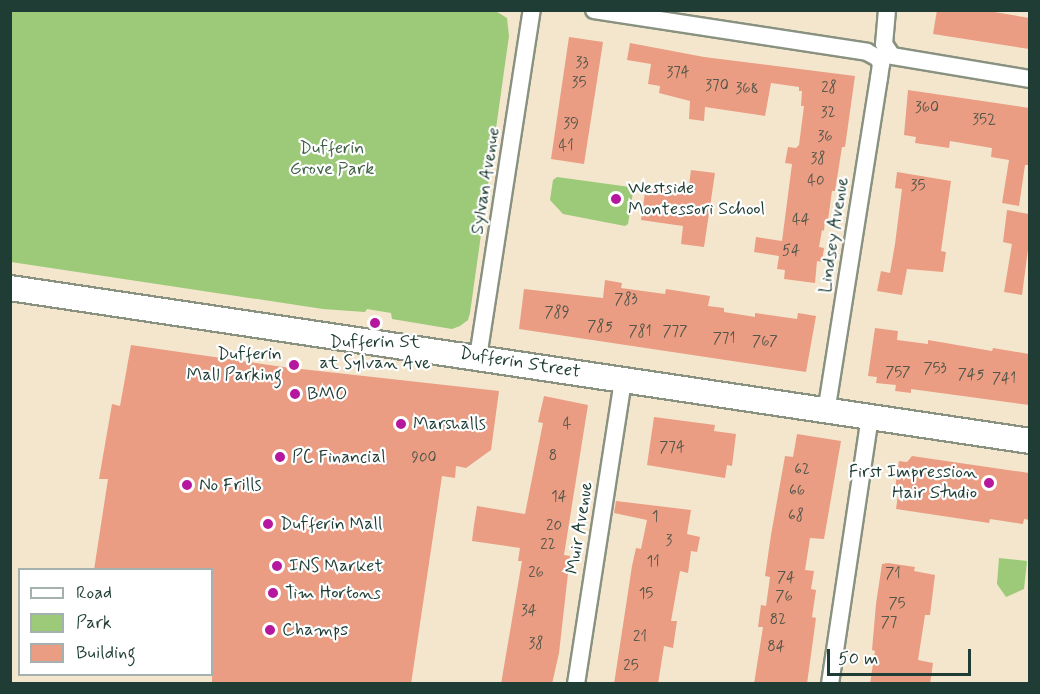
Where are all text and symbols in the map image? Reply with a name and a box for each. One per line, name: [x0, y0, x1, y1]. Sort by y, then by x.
house number: 33: [575, 55, 589, 73]
house number: 374: [666, 65, 690, 83]
house number: 35: [572, 75, 586, 93]
house number: 370: [705, 78, 729, 96]
house number: 28: [821, 80, 837, 98]
house number: 368: [735, 81, 759, 99]
house number: 360: [915, 100, 939, 118]
house number: 32: [821, 105, 835, 123]
house number: 352: [972, 112, 996, 130]
house number: 39: [563, 116, 579, 134]
street label: Sylvan Avenue: [467, 124, 505, 238]
house number: 36: [817, 129, 833, 147]
park label: Dufferin Grove Park: [290, 138, 374, 180]
house number: 41: [558, 138, 574, 156]
house number: 38: [811, 151, 825, 169]
house number: 40: [807, 173, 825, 191]
street label: Lindsey Avenue: [814, 173, 854, 297]
place label: Westside Montessori School: [628, 178, 765, 220]
house number: 35: [911, 178, 925, 196]
marker: Westside Montessori School: [609, 192, 623, 206]
house number: 44: [792, 212, 810, 230]
house number: 54: [782, 243, 800, 261]
house number: 783: [614, 292, 638, 310]
house number: 789: [544, 305, 570, 323]
marker: Dufferin St at Sylvan Ave: [368, 316, 382, 330]
house number: 785: [587, 319, 613, 337]
house number: 781: [628, 324, 652, 342]
house number: 777: [662, 324, 688, 342]
house number: 771: [713, 331, 735, 349]
place label: Dufferin St at Sylvan Ave: [322, 332, 428, 374]
house number: 767: [752, 334, 778, 352]
street label: Dufferin Street: [458, 343, 582, 383]
place label: Dufferin Mall Parking: [187, 344, 282, 386]
marker: Dufferin Mall Parking: [287, 358, 301, 372]
house number: 753: [923, 361, 947, 379]
house number: 757: [885, 365, 911, 383]
house number: 745: [958, 367, 984, 385]
house number: 741: [992, 371, 1016, 389]
place label: BMO: [307, 383, 347, 405]
marker: BMO: [288, 387, 302, 401]
place label: Marshalls: [413, 413, 486, 435]
house number: 4: [563, 416, 571, 434]
marker: Marshalls: [394, 417, 408, 431]
house number: 774: [659, 440, 685, 458]
place label: PC Financial: [292, 446, 389, 468]
house number: 8: [549, 448, 557, 466]
marker: PC Financial: [273, 450, 287, 464]
house number: 900: [412, 450, 436, 468]
house number: 62: [794, 462, 810, 480]
place label: First Impression Hair Studio: [849, 462, 977, 504]
place label: No Frills: [199, 474, 260, 496]
marker: First Impression Hair Studio: [982, 476, 996, 490]
marker: No Frills: [180, 478, 194, 492]
street label: Muir Avenue: [562, 478, 598, 578]
house number: 66: [789, 483, 805, 501]
house number: 14: [551, 489, 567, 507]
house number: 68: [788, 508, 804, 526]
house number: 1: [652, 509, 658, 527]
place label: Dufferin Mall: [280, 513, 383, 535]
marker: Dufferin Mall: [261, 517, 275, 531]
house number: 20: [546, 518, 562, 536]
house number: 3: [666, 533, 672, 551]
house number: 22: [540, 537, 556, 555]
house number: 11: [646, 554, 660, 572]
place label: INS Market: [289, 555, 385, 577]
marker: INS Market: [270, 559, 284, 573]
house number: 26: [528, 565, 544, 583]
house number: 71: [885, 566, 901, 584]
legend: [18, 568, 213, 676]
house number: 74: [777, 570, 795, 588]
text: Road: [76, 581, 112, 605]
place label: Tim Hortons: [285, 582, 378, 604]
marker: Tim Hortons: [266, 586, 280, 600]
house number: 15: [639, 586, 653, 604]
house number: 76: [775, 589, 793, 607]
house number: 75: [888, 596, 906, 614]
house number: 34: [521, 603, 537, 621]
text: Park: [76, 611, 112, 635]
house number: 82: [770, 612, 786, 630]
house number: 77: [881, 615, 897, 633]
place label: Champs: [282, 619, 348, 641]
marker: Champs: [263, 623, 277, 637]
house number: 21: [633, 629, 647, 647]
house number: 38: [529, 636, 543, 654]
scale bar: [830, 637, 974, 675]
house number: 84: [767, 639, 785, 657]
text: Building: [76, 641, 136, 665]
text: 50 m: [838, 647, 878, 671]
house number: 25: [623, 658, 639, 676]

